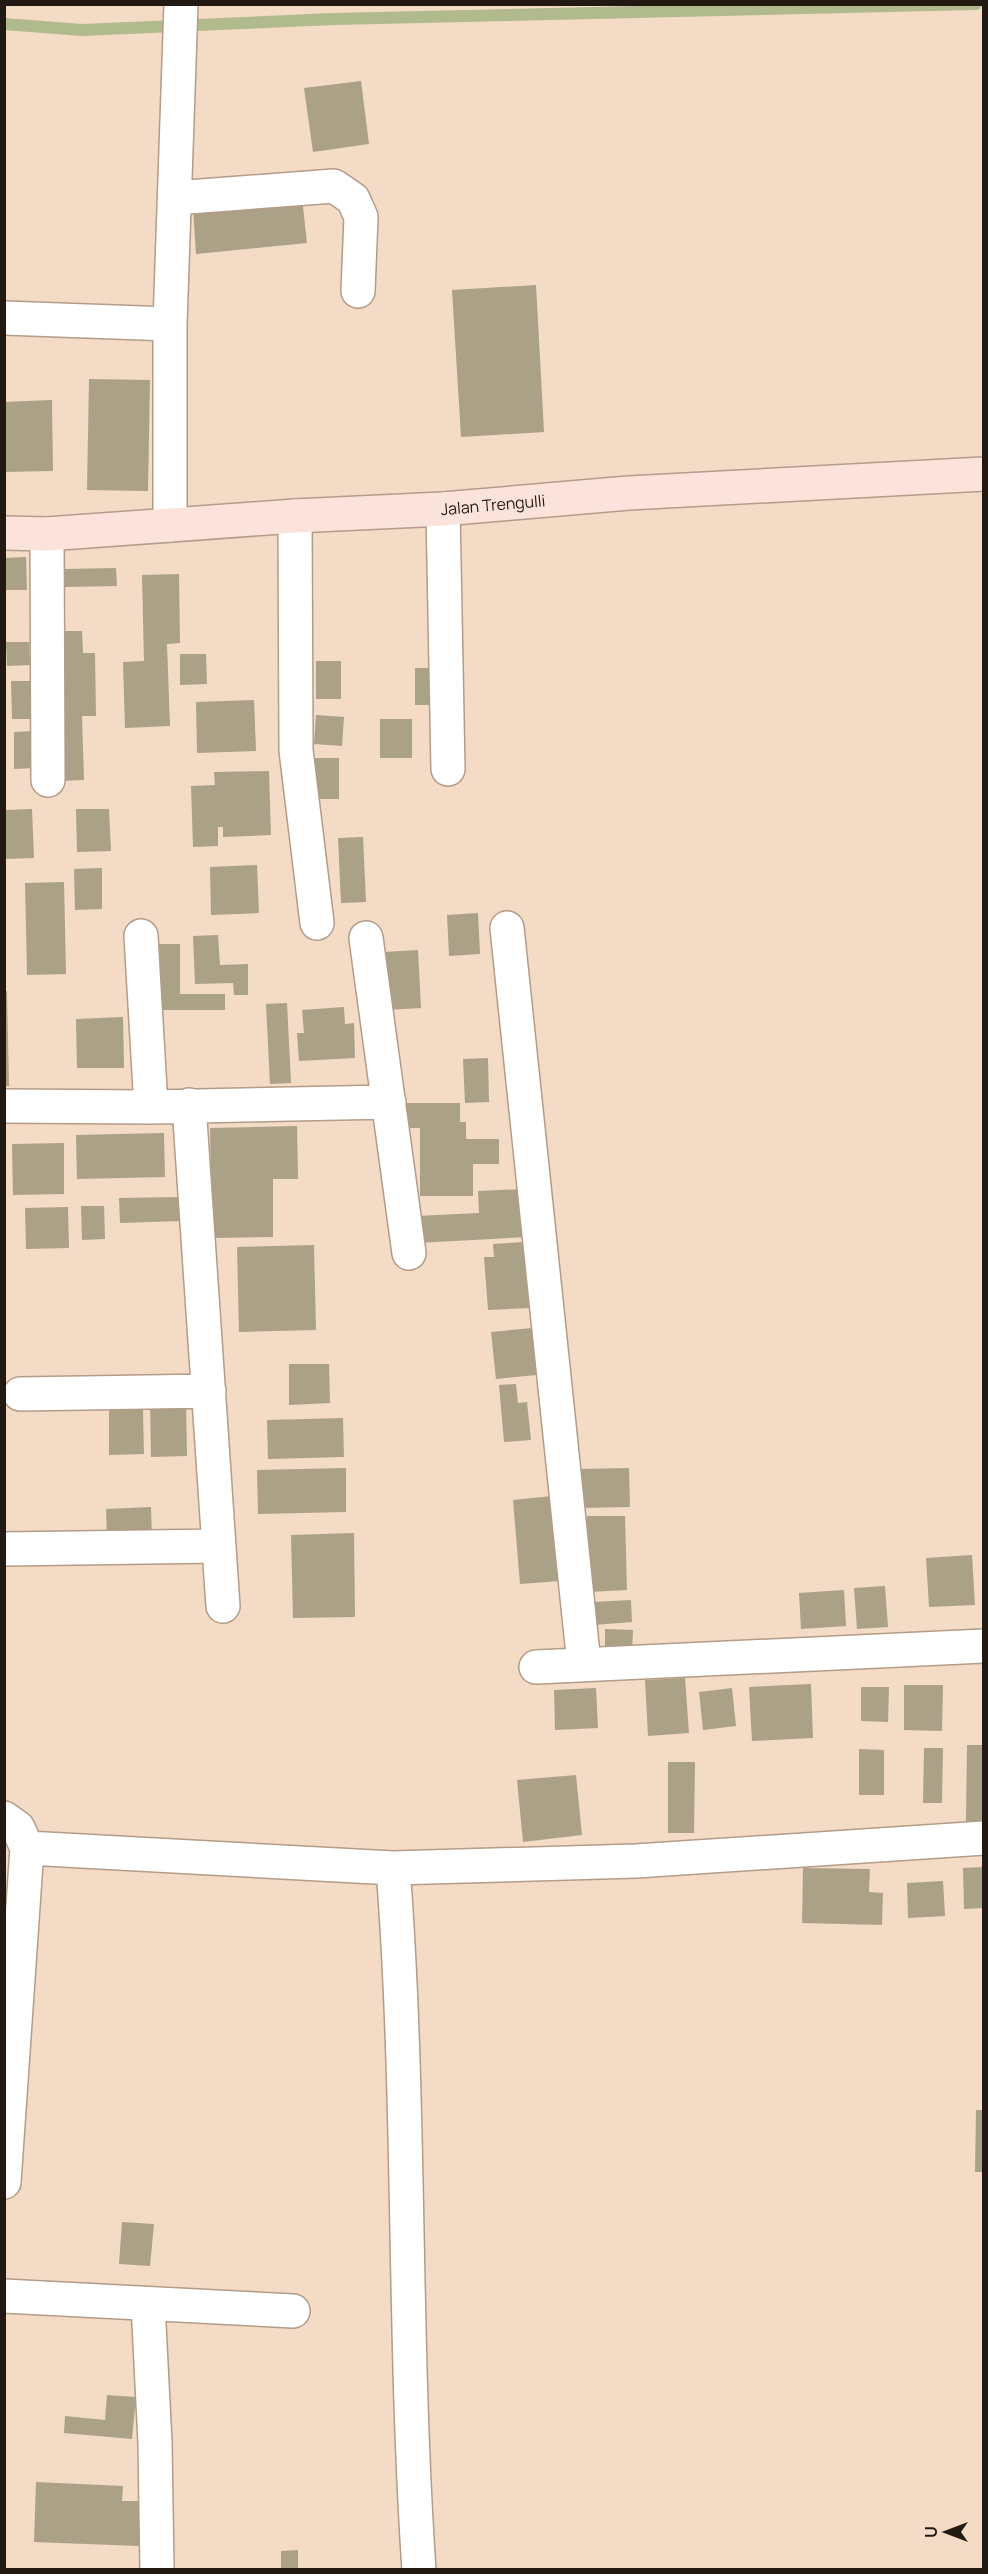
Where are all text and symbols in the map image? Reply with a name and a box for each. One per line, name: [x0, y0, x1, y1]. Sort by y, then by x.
street label: Jalan Trengulli: [440, 489, 546, 520]
north arrow: [916, 2502, 976, 2562]
text: U: [920, 2526, 942, 2538]

